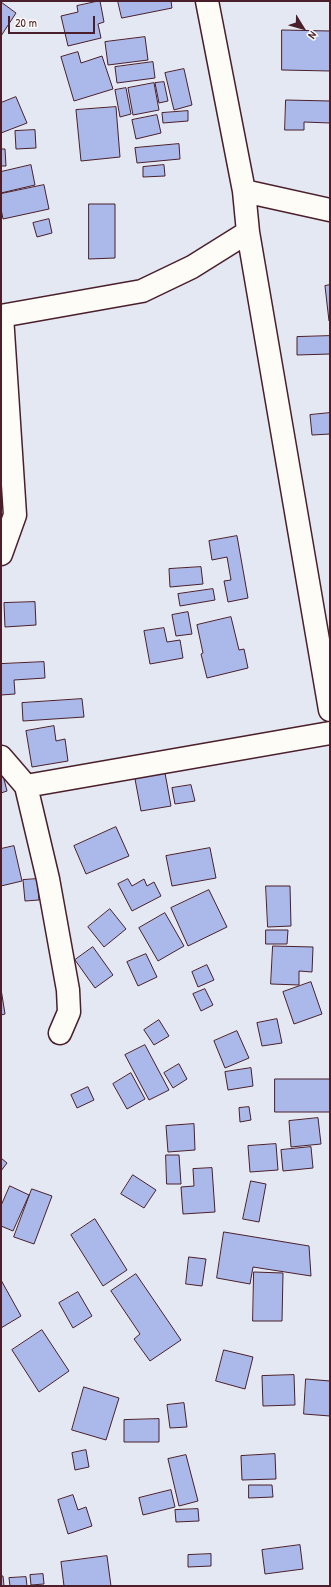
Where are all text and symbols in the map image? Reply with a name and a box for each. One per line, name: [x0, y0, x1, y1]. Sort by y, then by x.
scale bar: [10, 8, 97, 34]
north arrow: [283, 8, 323, 48]
text: 20 m: [15, 14, 37, 31]
text: N: [305, 29, 320, 42]

